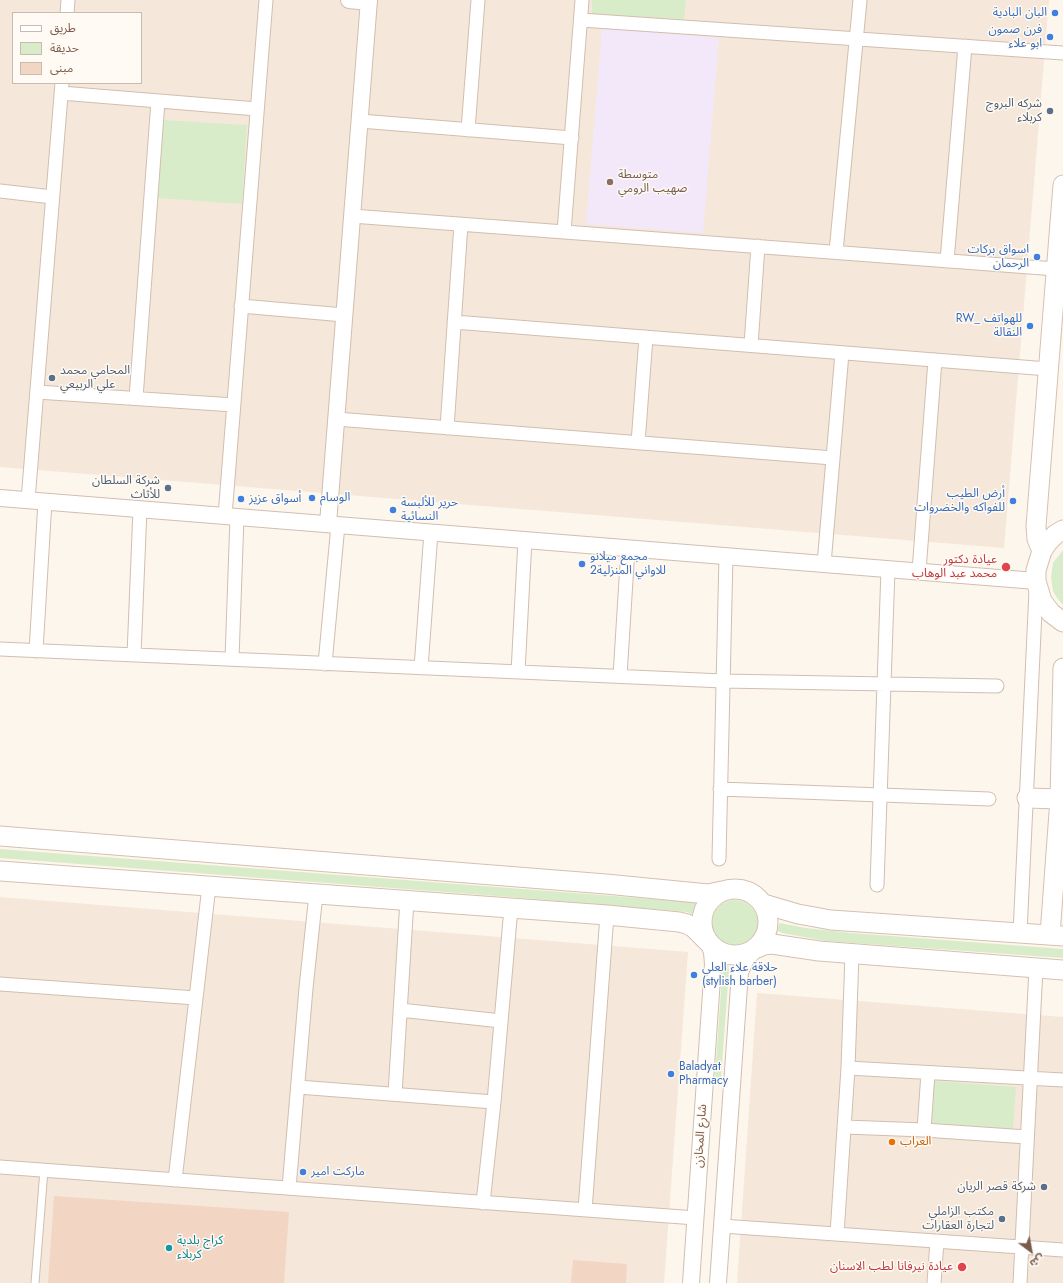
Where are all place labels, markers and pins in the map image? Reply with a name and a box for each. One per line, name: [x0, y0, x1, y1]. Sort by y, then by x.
place label: البان البادية: [993, 6, 1047, 20]
marker: البان البادية: [1050, 8, 1060, 18]
place label: فرن صمون ابو علاء: [988, 23, 1042, 51]
marker: فرن صمون ابو علاء: [1045, 32, 1055, 42]
place label: شركه البروج كربلاء: [986, 97, 1042, 125]
marker: شركه البروج كربلاء: [1045, 106, 1055, 116]
place label: متوسطة صهيب الرومي: [618, 168, 687, 196]
marker: متوسطة صهيب الرومي: [605, 177, 615, 187]
place label: اسواق بركات الرحمان: [967, 243, 1029, 271]
marker: اسواق بركات الرحمان: [1032, 252, 1042, 262]
place label: RW_ للهواتف النقالة: [956, 312, 1022, 340]
marker: RW_ للهواتف النقالة: [1025, 321, 1035, 331]
place label: المحامي محمد علي الربيعي: [60, 364, 130, 392]
marker: المحامي محمد علي الربيعي: [47, 373, 57, 383]
place label: شركة السلطان للأثاث: [92, 474, 160, 502]
marker: شركة السلطان للأثاث: [163, 483, 173, 493]
place label: أرض الطيب للفواكه والخضروات: [914, 487, 1005, 515]
place label: الوسام: [320, 491, 350, 505]
place label: أسواق عزيز: [249, 492, 301, 506]
marker: الوسام: [307, 493, 317, 503]
marker: أسواق عزيز: [236, 494, 246, 504]
place label: حرير للألبسة النسائية: [401, 496, 458, 524]
marker: أرض الطيب للفواكه والخضروات: [1008, 496, 1018, 506]
marker: حرير للألبسة النسائية: [388, 505, 398, 515]
place label: مجمع ميلانو للاواني المنزلية2: [590, 550, 666, 578]
place label: عيادة دكتور محمد عبد الوهاب: [912, 553, 997, 581]
marker: مجمع ميلانو للاواني المنزلية2: [577, 559, 587, 569]
marker: عيادة دكتور محمد عبد الوهاب: [1000, 561, 1012, 573]
place label: حلاقة علاء العلي (stylish barber): [702, 961, 777, 989]
marker: حلاقة علاء العلي (stylish barber): [689, 970, 699, 980]
place label: Baladyat Pharmacy: [679, 1060, 728, 1088]
marker: Baladyat Pharmacy: [666, 1069, 676, 1079]
place label: العراب: [900, 1135, 931, 1149]
marker: العراب: [887, 1137, 897, 1147]
place label: ماركت امير: [311, 1165, 365, 1179]
marker: ماركت امير: [298, 1167, 308, 1177]
place label: شركة قصر الريان: [957, 1180, 1036, 1194]
marker: شركة قصر الريان: [1039, 1182, 1049, 1192]
place label: مكتب الزاملي لتجارة العقارات: [922, 1205, 994, 1233]
marker: مكتب الزاملي لتجارة العقارات: [997, 1214, 1007, 1224]
place label: كراج بلدية كربلاء: [177, 1234, 223, 1262]
marker: كراج بلدية كربلاء: [164, 1243, 174, 1253]
place label: عيادة نيرفانا لطب الاسنان: [830, 1260, 953, 1274]
marker: عيادة نيرفانا لطب الاسنان: [956, 1261, 968, 1273]

